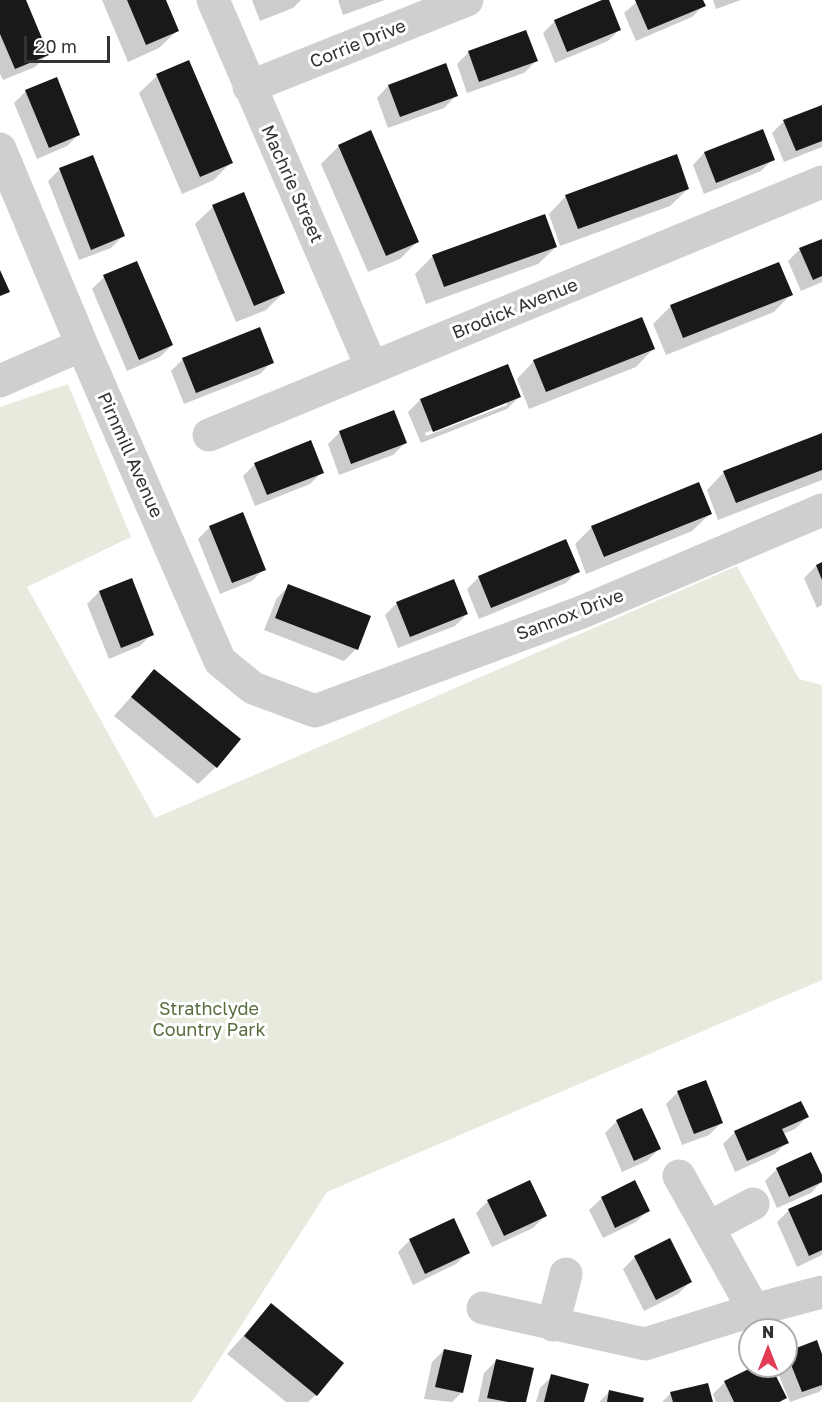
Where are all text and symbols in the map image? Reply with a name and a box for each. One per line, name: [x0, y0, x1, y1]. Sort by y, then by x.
street label: Corrie Drive: [307, 15, 409, 73]
scale bar: [27, 24, 112, 62]
text: 20 m: [35, 35, 77, 57]
street label: Machrie Street: [256, 122, 328, 246]
street label: Brodick Avenue: [449, 274, 581, 344]
street label: Pirnmill Avenue: [93, 389, 167, 521]
street label: Sannox Drive: [513, 585, 627, 645]
park label: Strathclyde Country Park: [152, 998, 266, 1040]
north arrow: [738, 1318, 798, 1378]
text: N: [762, 1322, 774, 1342]

